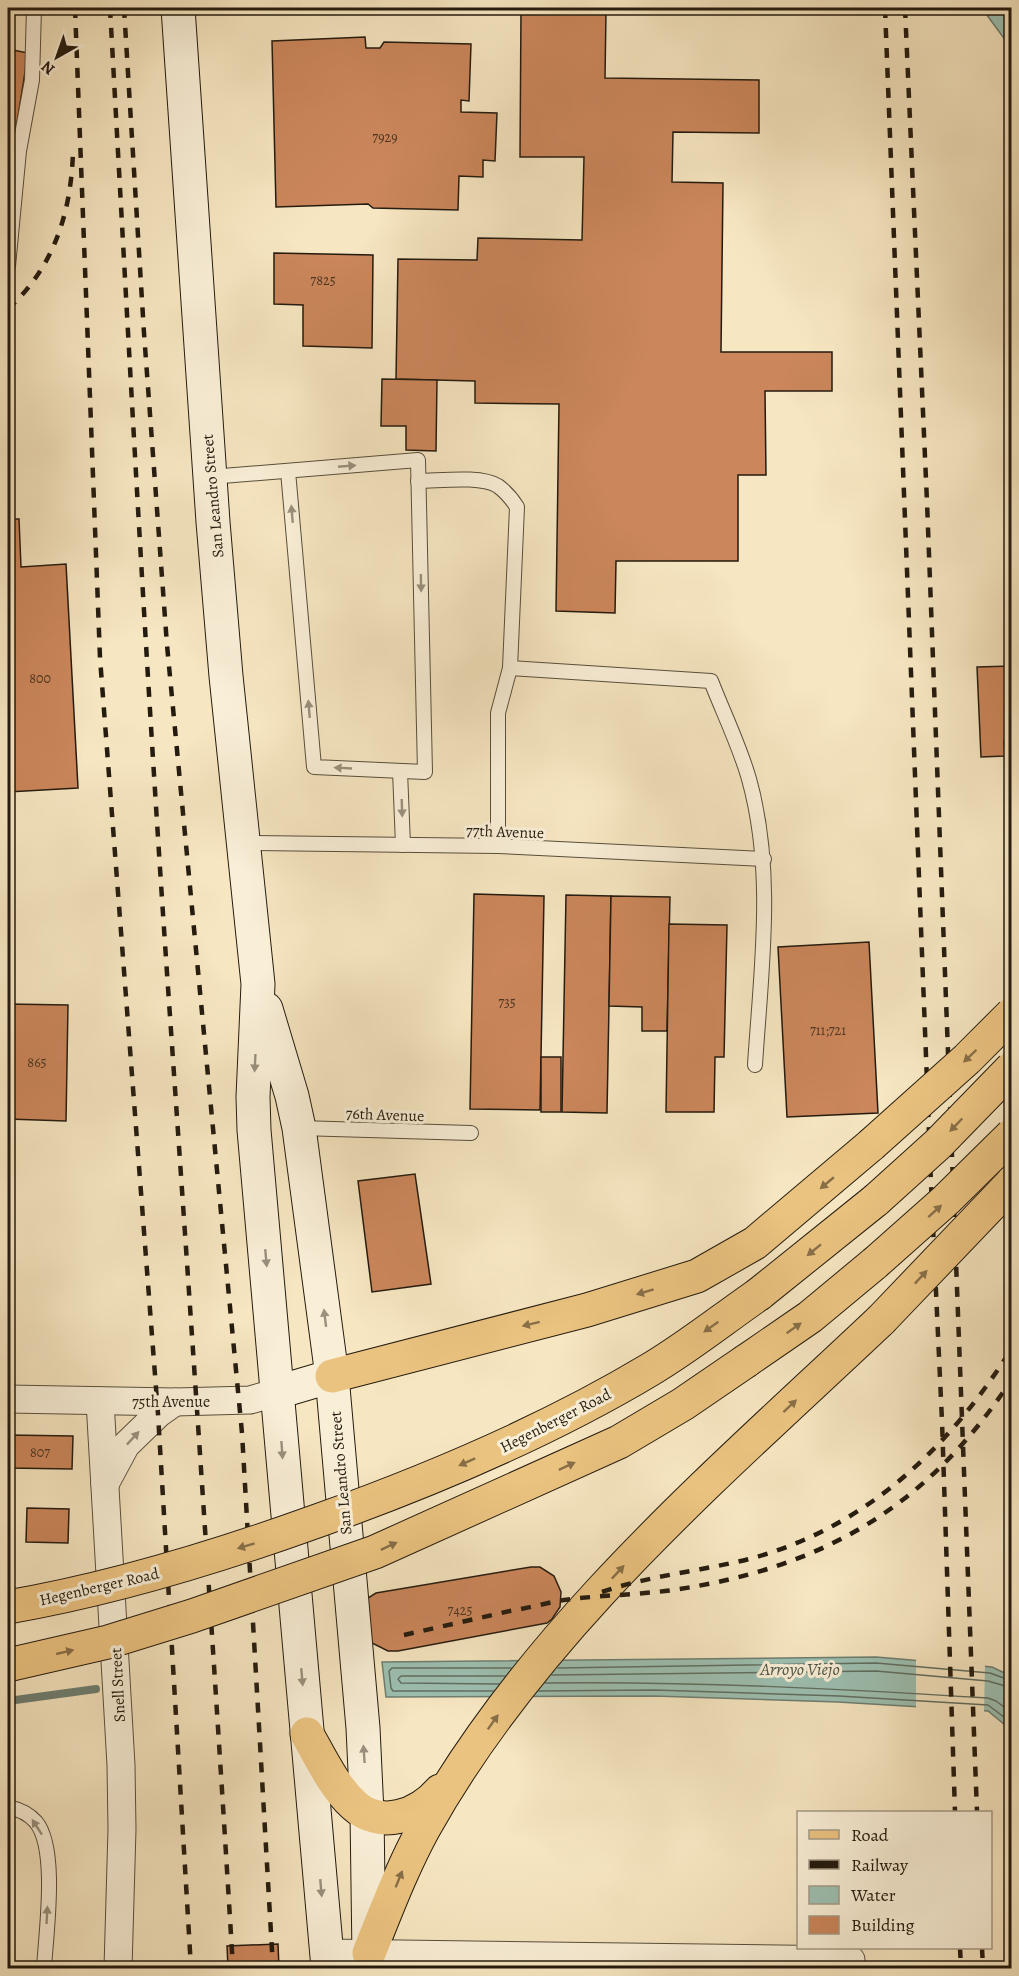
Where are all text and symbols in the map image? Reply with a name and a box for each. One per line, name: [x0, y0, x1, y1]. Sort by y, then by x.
north arrow: [27, 27, 87, 87]
text: N: [36, 55, 60, 80]
house number: 7929: [372, 128, 398, 147]
house number: 7825: [310, 271, 336, 290]
street label: San Leandro Street: [197, 433, 229, 559]
one-way arrow: [337, 461, 356, 471]
one-way arrow: [287, 505, 297, 524]
one-way arrow: [416, 573, 426, 592]
house number: 800: [29, 669, 51, 688]
one-way arrow: [304, 699, 314, 718]
one-way arrow: [333, 764, 352, 773]
one-way arrow: [397, 798, 406, 817]
street label: 77th Avenue: [466, 820, 544, 844]
house number: 735: [498, 993, 516, 1012]
house number: 711;721: [810, 1021, 846, 1040]
one-way arrow: [964, 1048, 978, 1062]
house number: 865: [27, 1053, 47, 1072]
one-way arrow: [250, 1054, 259, 1073]
street label: 76th Avenue: [345, 1103, 425, 1127]
one-way arrow: [950, 1117, 964, 1131]
one-way arrow: [819, 1176, 835, 1189]
one-way arrow: [927, 1204, 942, 1218]
one-way arrow: [806, 1243, 821, 1255]
one-way arrow: [261, 1248, 271, 1267]
one-way arrow: [914, 1270, 928, 1285]
one-way arrow: [636, 1288, 654, 1297]
one-way arrow: [320, 1308, 330, 1327]
one-way arrow: [521, 1320, 540, 1330]
one-way arrow: [703, 1321, 719, 1333]
one-way arrow: [786, 1322, 802, 1334]
street label: Hegenberger Road: [496, 1383, 615, 1458]
street label: 75th Avenue: [132, 1391, 210, 1413]
one-way arrow: [783, 1400, 797, 1414]
street label: San Leandro Street: [325, 1410, 357, 1536]
one-way arrow: [126, 1431, 139, 1446]
one-way arrow: [278, 1441, 287, 1460]
house number: 807: [30, 1443, 50, 1462]
one-way arrow: [458, 1457, 476, 1467]
one-way arrow: [559, 1462, 576, 1471]
one-way arrow: [381, 1541, 399, 1551]
one-way arrow: [237, 1542, 255, 1551]
street label: Hegenberger Road: [37, 1562, 161, 1611]
one-way arrow: [611, 1565, 624, 1580]
house number: 7425: [448, 1601, 472, 1620]
one-way arrow: [55, 1647, 74, 1657]
street label: Snell Street: [105, 1647, 131, 1723]
water label: Arroyo Viejo: [759, 1657, 840, 1681]
one-way arrow: [297, 1668, 307, 1687]
one-way arrow: [487, 1714, 499, 1730]
one-way arrow: [360, 1745, 369, 1764]
legend: [797, 1811, 992, 1949]
one-way arrow: [31, 1820, 43, 1836]
text: Road: [851, 1823, 889, 1847]
text: Railway: [851, 1853, 909, 1877]
one-way arrow: [394, 1870, 404, 1888]
one-way arrow: [316, 1878, 326, 1897]
text: Water: [850, 1883, 896, 1907]
one-way arrow: [42, 1906, 51, 1925]
text: Building: [851, 1913, 915, 1937]

